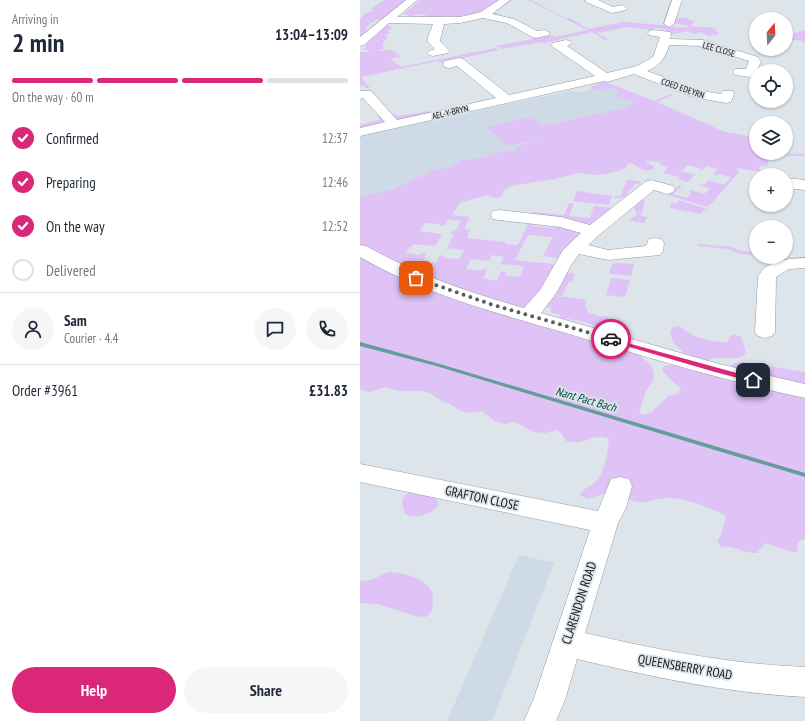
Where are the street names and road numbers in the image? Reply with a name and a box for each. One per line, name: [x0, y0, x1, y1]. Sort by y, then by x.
street label: LEE CLOSE: [701, 39, 737, 59]
street label: COED EDEYRN: [660, 75, 706, 101]
street label: AEL-Y-BRYN: [431, 102, 470, 122]
street label: GRAFTON CLOSE: [444, 482, 520, 514]
street label: CLARENDON ROAD: [558, 559, 600, 646]
street label: QUEENSBERRY ROAD: [637, 650, 734, 684]

